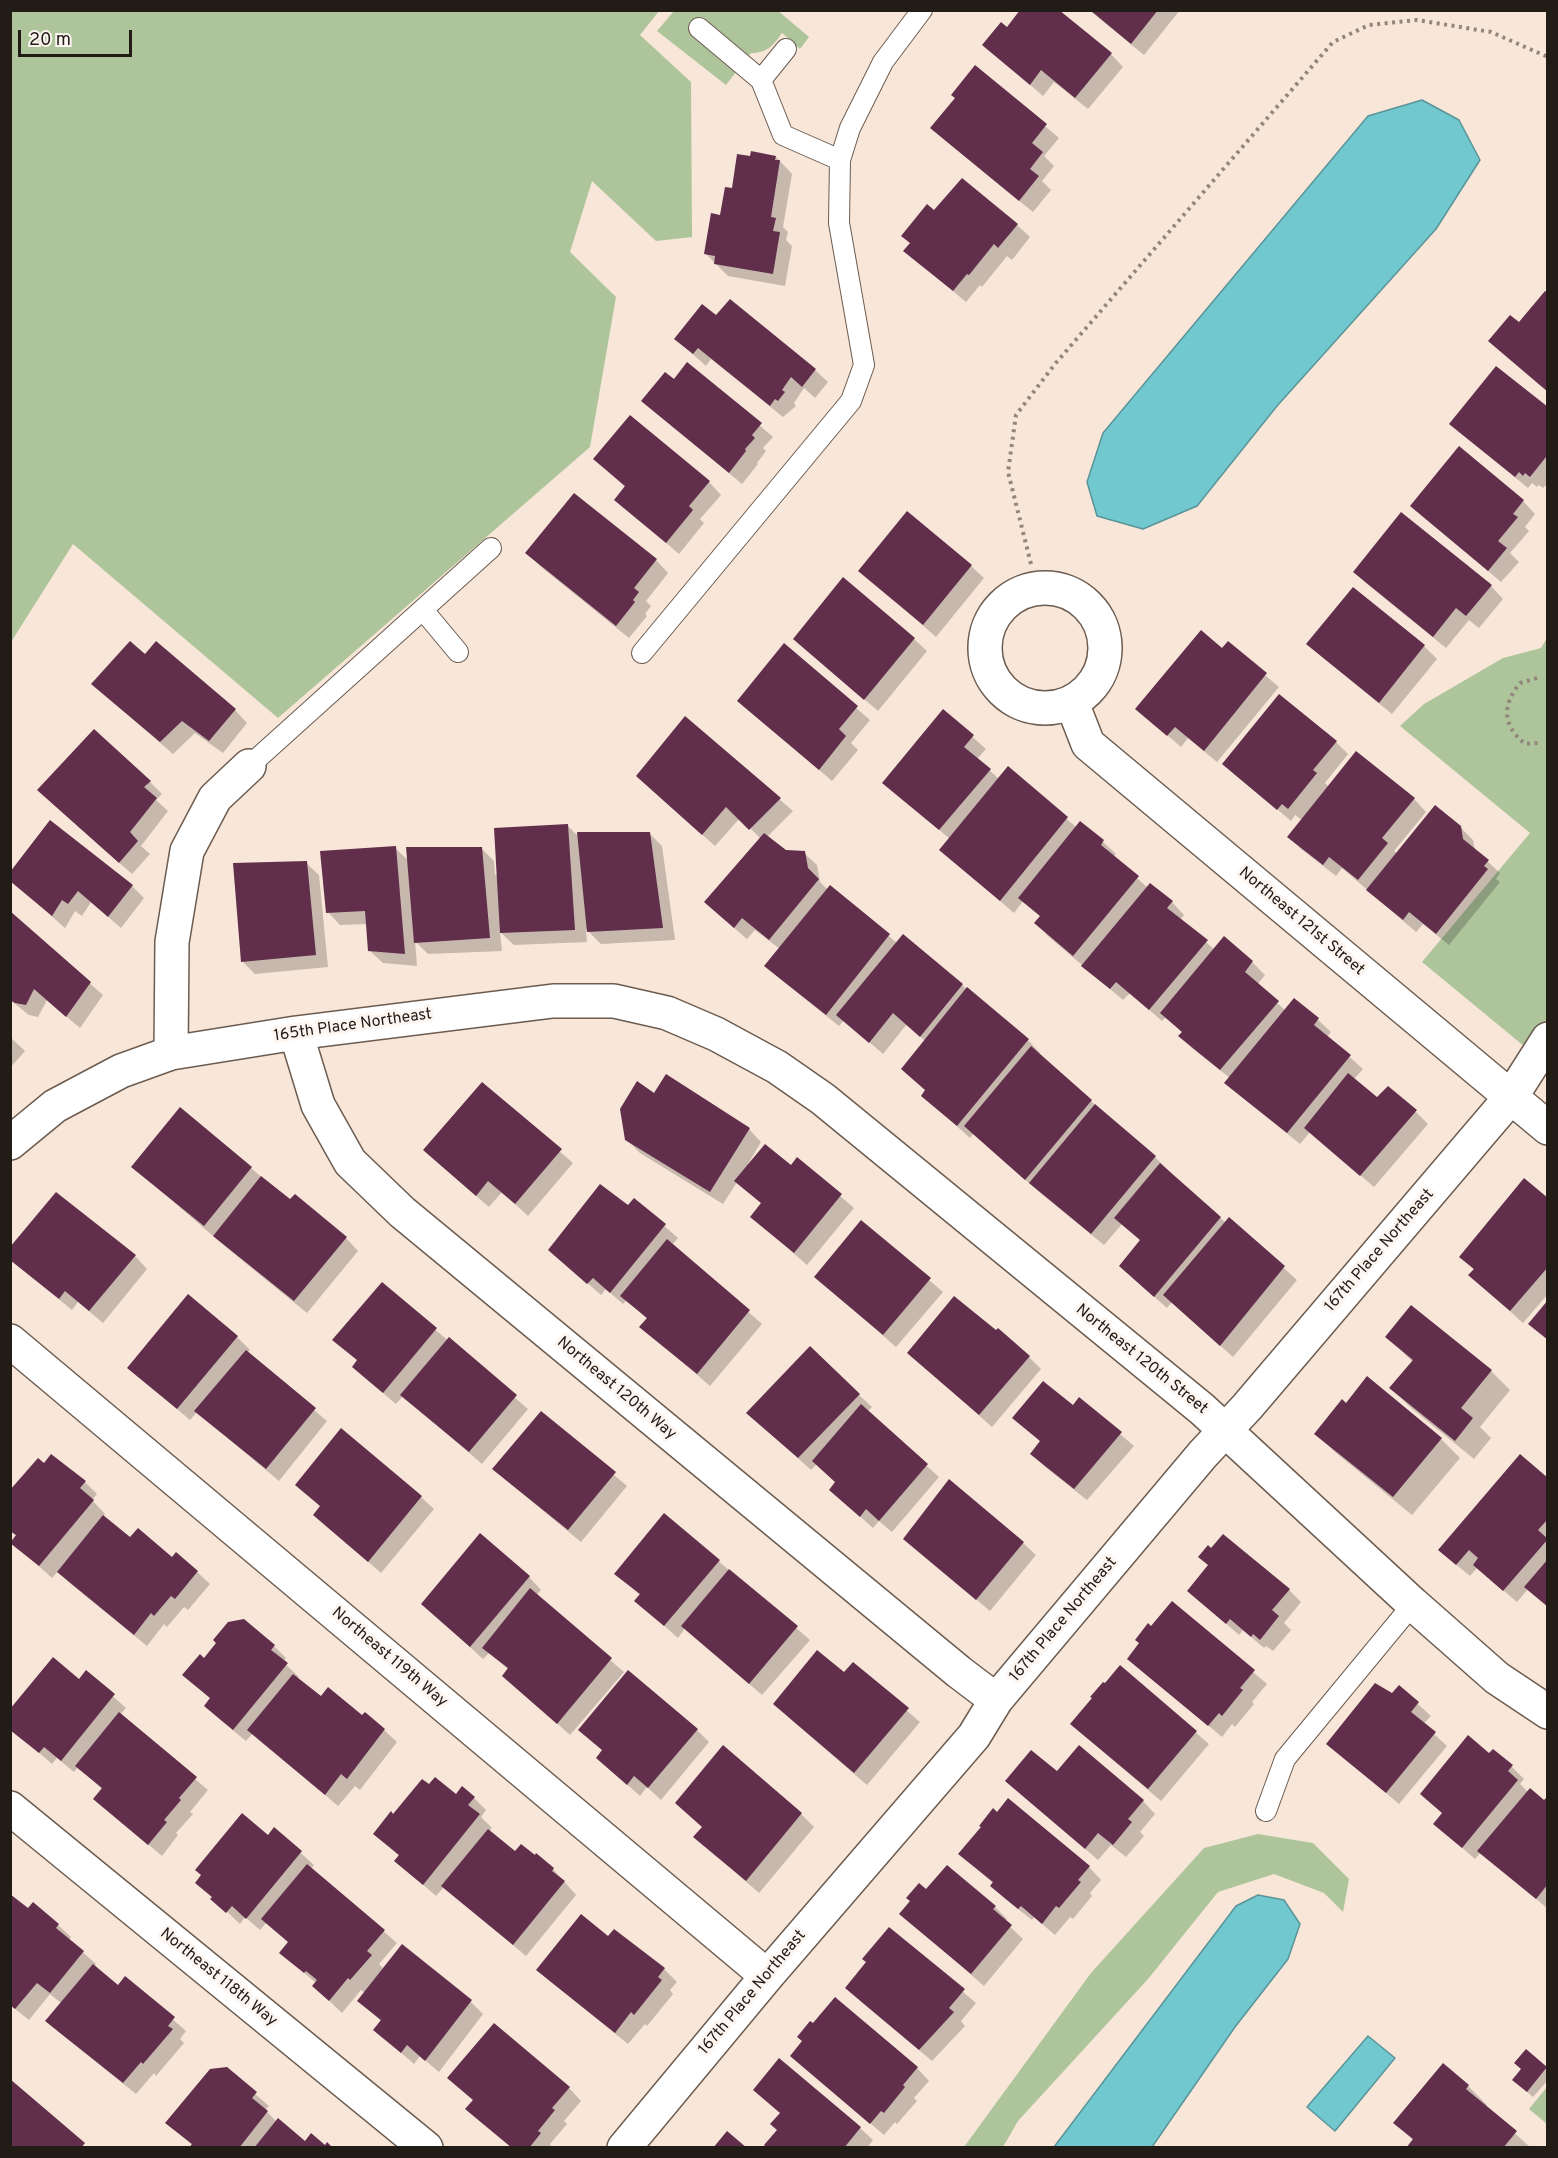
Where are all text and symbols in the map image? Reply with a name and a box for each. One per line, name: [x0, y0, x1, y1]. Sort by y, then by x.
scale bar: [21, 18, 135, 56]
text: 20 m: [29, 29, 71, 52]
street label: Northeast 121st Street: [1234, 864, 1368, 980]
street label: 165th Place Northeast: [273, 1005, 433, 1047]
street label: 167th Place Northeast: [1321, 1185, 1439, 1317]
street label: Northeast 120th Street: [1071, 1301, 1211, 1419]
street label: Northeast 120th Way: [552, 1333, 680, 1445]
street label: 167th Place Northeast: [1006, 1554, 1122, 1686]
street label: Northeast 119th Way: [327, 1604, 451, 1712]
street label: Northeast 118th Way: [155, 1925, 281, 2031]
street label: 167th Place Northeast: [695, 1927, 811, 2059]

